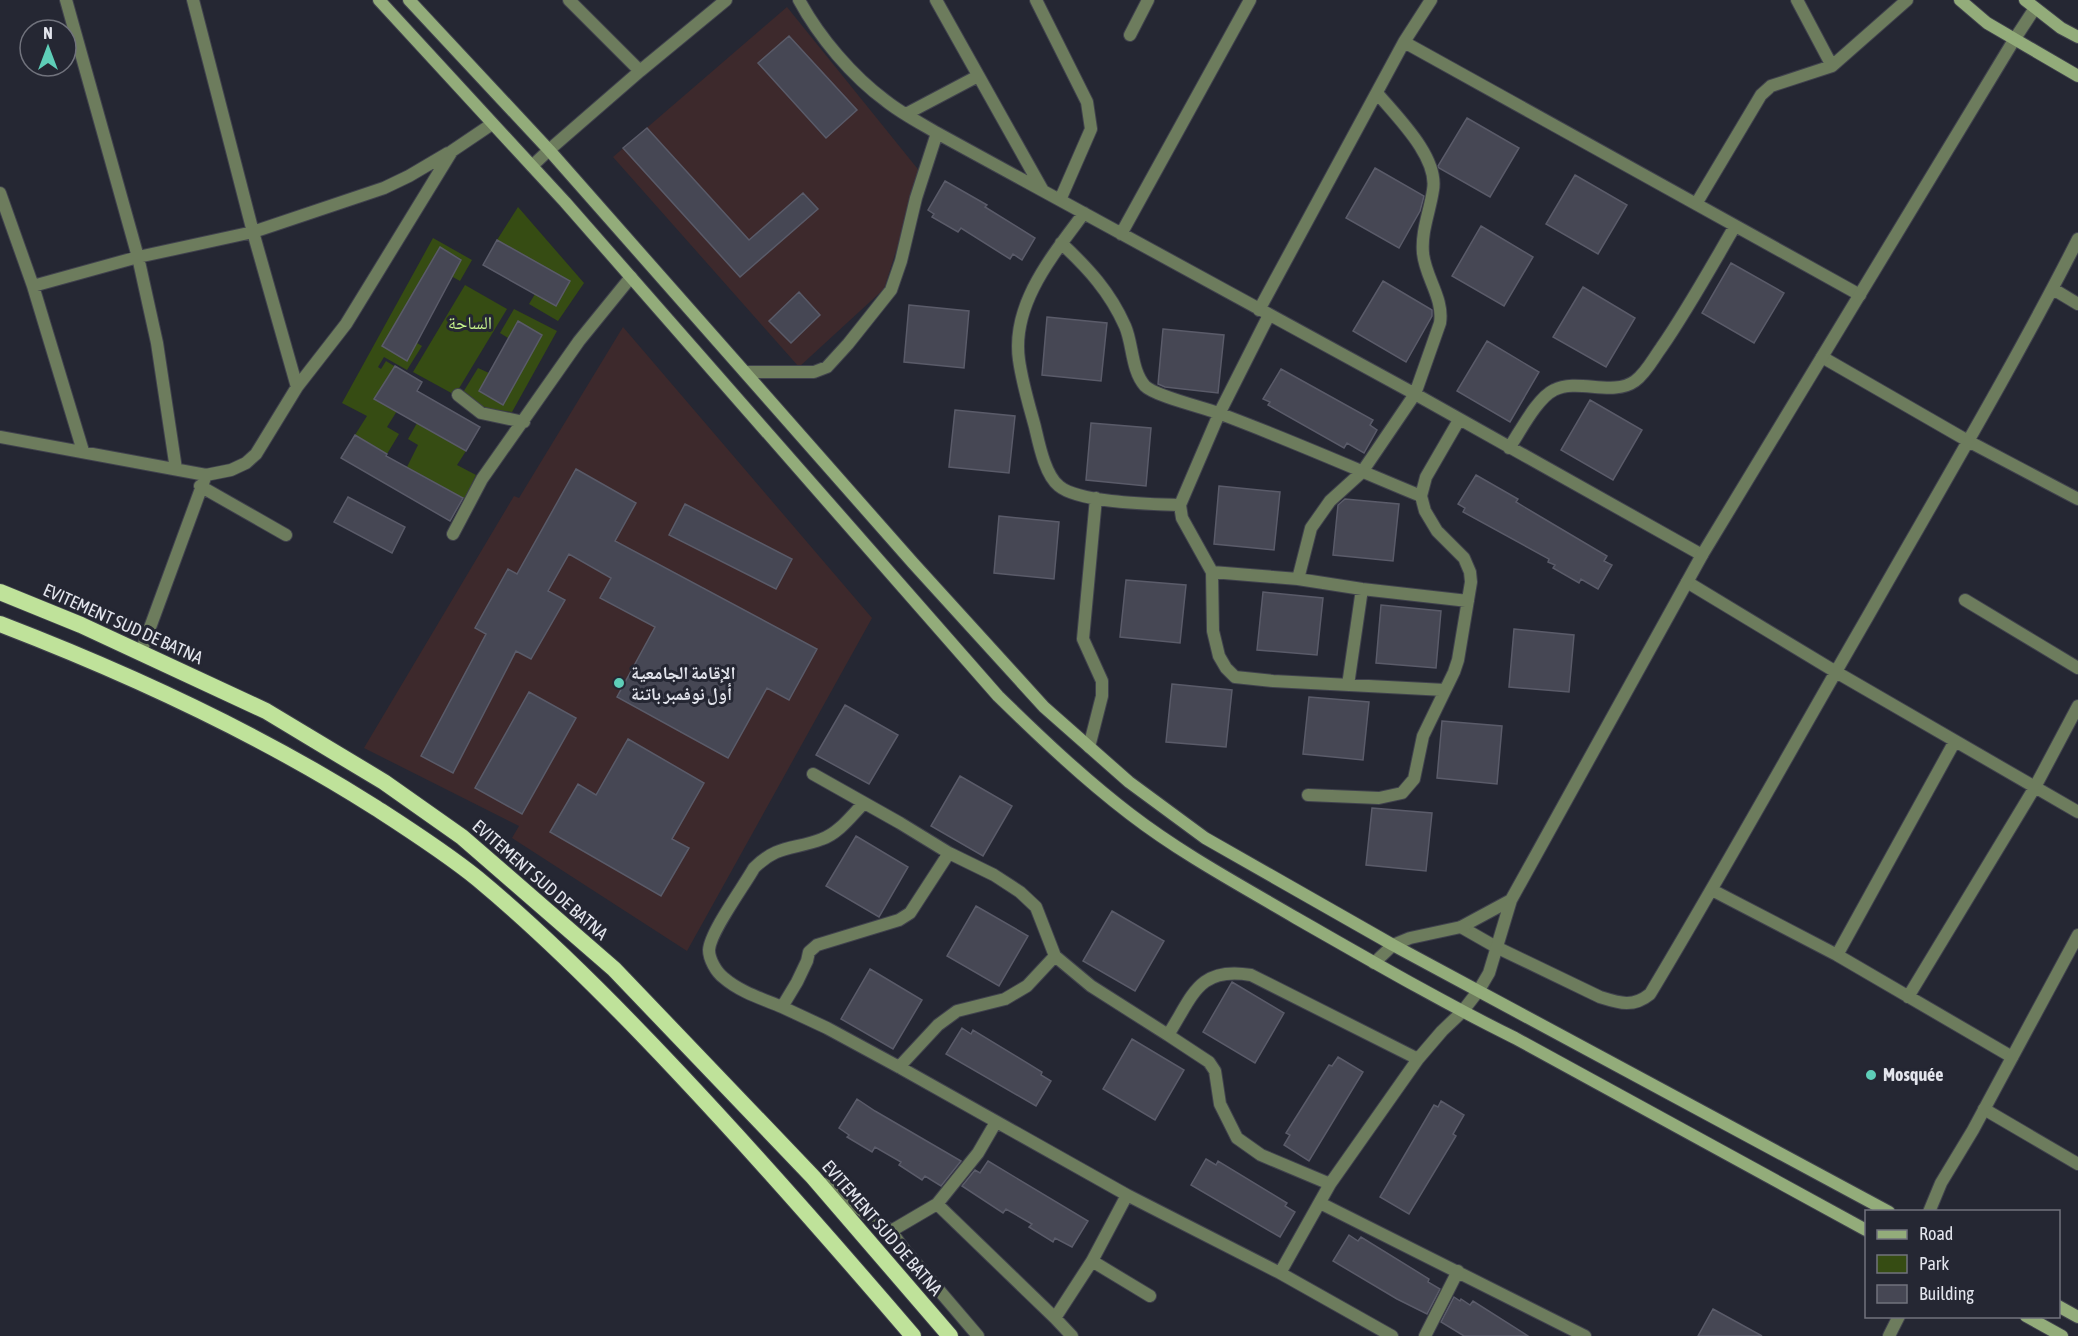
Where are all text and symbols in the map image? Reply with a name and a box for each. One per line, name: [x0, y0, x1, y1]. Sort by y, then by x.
north arrow: [18, 18, 78, 78]
text: N: [43, 24, 53, 42]
park label: الساحة: [448, 312, 492, 333]
street label: EVITEMENT SUD DE BATNA: [40, 579, 206, 668]
place label: الإقامة الجامعية أول نوفمبر باتنة: [631, 662, 736, 705]
marker: الإقامة الجامعية أول نوفمبر باتنة: [612, 676, 626, 690]
street label: EVITEMENT SUD DE BATNA: [468, 815, 612, 944]
place label: Mosquée: [1883, 1064, 1943, 1085]
marker: Mosquée: [1864, 1068, 1878, 1082]
street label: EVITEMENT SUD DE BATNA: [818, 1156, 947, 1300]
legend: [1865, 1210, 2060, 1318]
text: Road: [1919, 1223, 1953, 1244]
text: Park: [1919, 1253, 1949, 1274]
text: Building: [1919, 1283, 1974, 1304]

